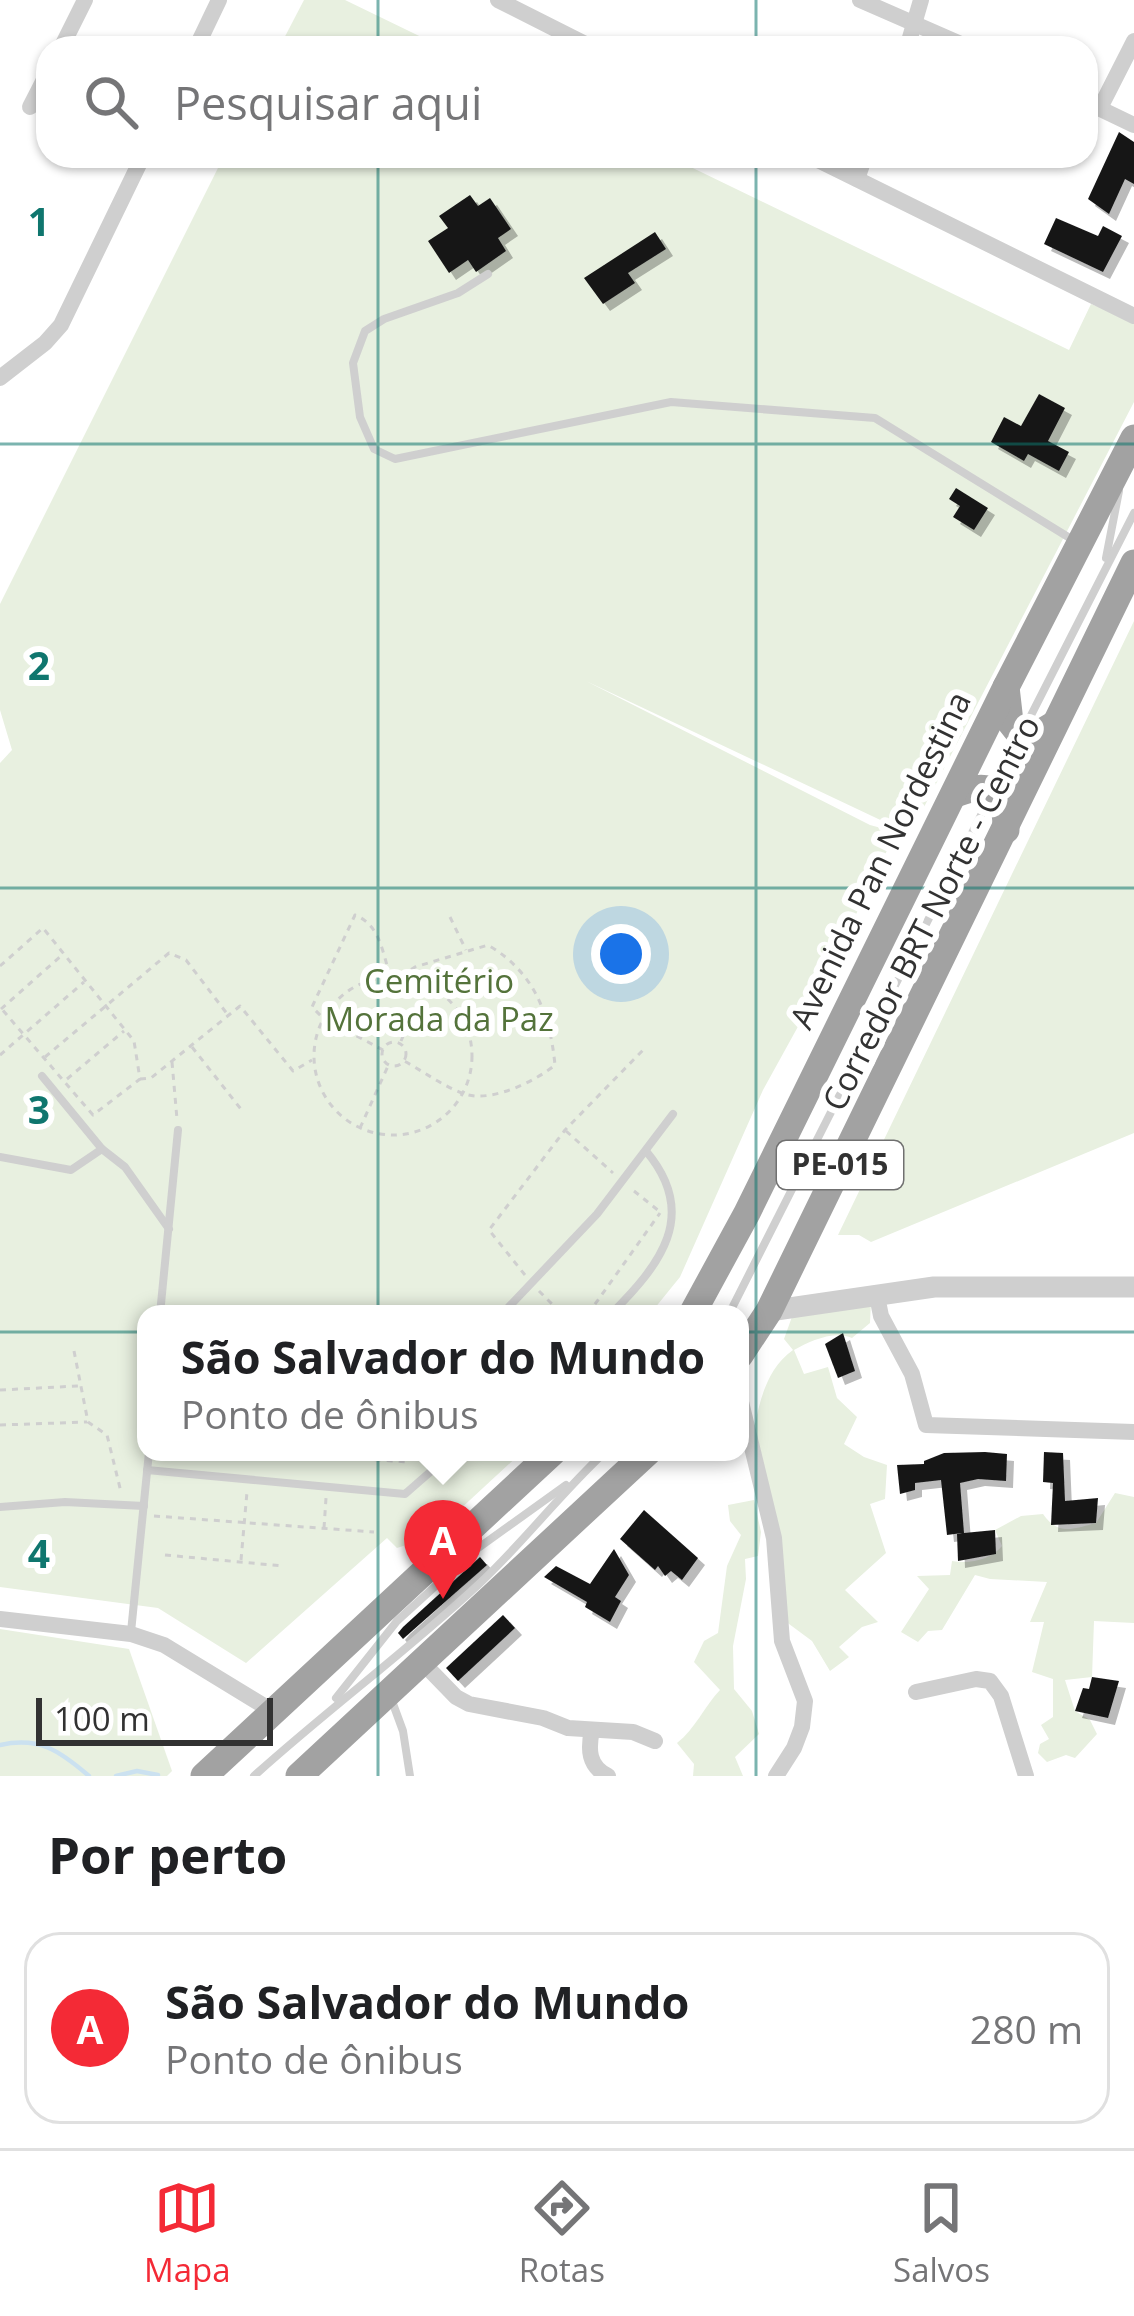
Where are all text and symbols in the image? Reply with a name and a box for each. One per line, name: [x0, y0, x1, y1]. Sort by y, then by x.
search box: [36, 36, 1098, 168]
icon: search: [78, 69, 144, 135]
text: Pesquisar aqui: [174, 72, 482, 133]
text: 1: [28, 194, 50, 247]
text: 2: [28, 638, 50, 691]
street label: Avenida Pan Nordestina: [778, 684, 981, 1036]
street label: Corredor BRT Norte - Centro: [811, 708, 1050, 1118]
your location: [591, 924, 651, 984]
park label: Cemitério Morada da Paz: [324, 958, 554, 1041]
text: 3: [28, 1082, 50, 1135]
road number: PE-015: [777, 1141, 903, 1189]
popup: [137, 1305, 749, 1461]
text: São Salvador do Mundo: [181, 1326, 705, 1387]
text: Ponto de ônibus: [181, 1387, 479, 1440]
pin: A: [404, 1500, 482, 1599]
text: 4: [28, 1526, 50, 1579]
scale bar: [36, 1692, 273, 1745]
text: 100 m: [54, 1696, 150, 1741]
text: Por perto: [48, 1819, 287, 1889]
text: São Salvador do Mundo: [165, 1971, 689, 2032]
text: A: [77, 2002, 103, 2055]
text: 280 m: [970, 2002, 1083, 2055]
text: Ponto de ônibus: [165, 2032, 463, 2085]
tab: Mapa: [144, 2175, 231, 2292]
tab: Rotas: [519, 2175, 605, 2292]
tab: Salvos: [893, 2175, 990, 2292]

